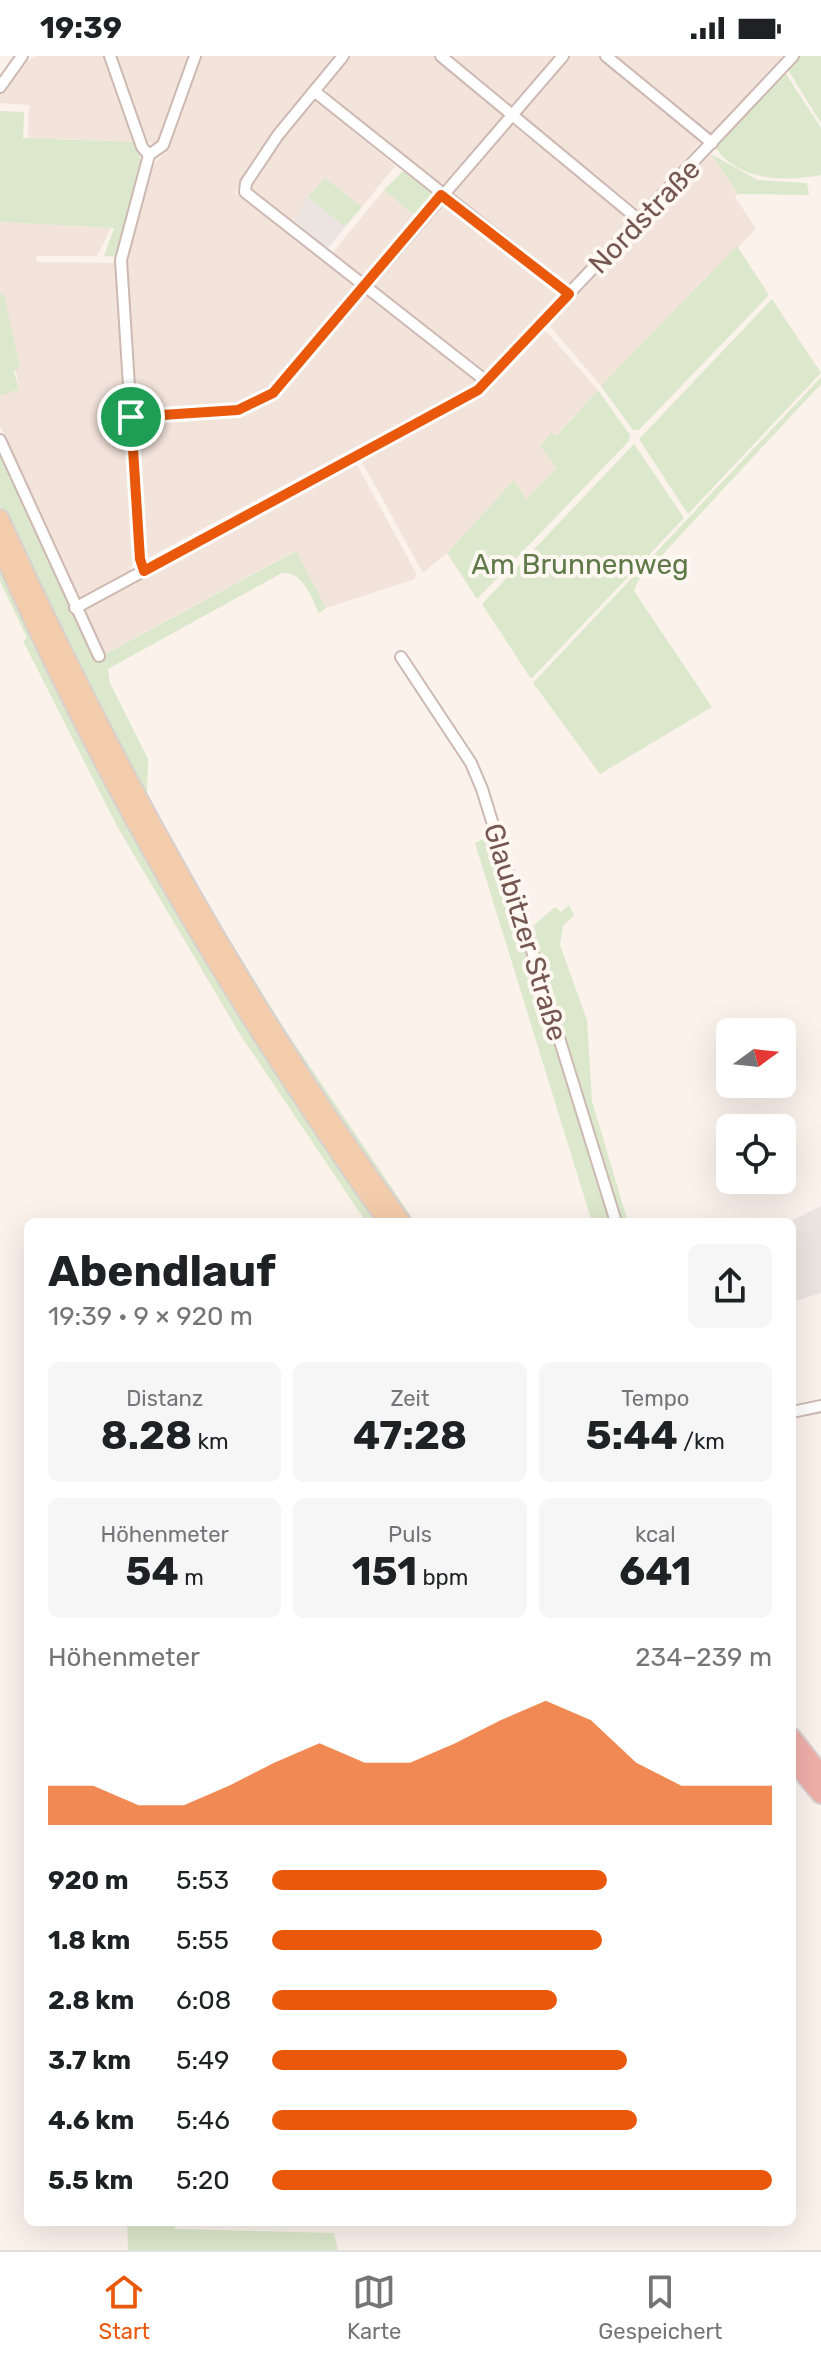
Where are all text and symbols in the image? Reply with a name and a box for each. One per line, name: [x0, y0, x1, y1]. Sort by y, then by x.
text: 19:39: [40, 10, 122, 46]
street label: Nordstraße: [582, 152, 707, 280]
pin: [97, 383, 165, 451]
icon: arrive: [109, 395, 153, 439]
park label: Am Brunnenweg: [471, 548, 689, 581]
street label: Glaubitzer Straße: [477, 819, 574, 1045]
north arrow: [716, 1018, 796, 1098]
map controls: [716, 1018, 796, 1194]
button: locate: [716, 1114, 796, 1194]
button: share: [688, 1244, 772, 1328]
text: Abendlauf: [48, 1245, 276, 1297]
text: 19:39 · 9 × 920 m: [48, 1301, 253, 1332]
text: Distanz: [126, 1385, 203, 1412]
text: Zeit: [390, 1385, 430, 1412]
text: Tempo: [621, 1385, 689, 1412]
text: 8.28: [101, 1412, 192, 1459]
text: 47:28: [353, 1412, 467, 1459]
text: 5:44: [586, 1412, 678, 1459]
text: km: [192, 1428, 228, 1455]
text: /km: [678, 1428, 725, 1455]
text: Höhenmeter: [100, 1521, 229, 1548]
text: Puls: [388, 1521, 432, 1548]
text: kcal: [635, 1521, 676, 1548]
text: 54: [126, 1548, 179, 1595]
text: 151: [352, 1548, 417, 1595]
text: 641: [619, 1548, 691, 1595]
text: m: [179, 1564, 204, 1591]
text: bpm: [417, 1564, 468, 1591]
text: Höhenmeter: [48, 1642, 200, 1673]
text: 234–239 m: [635, 1642, 772, 1673]
text: 920 m: [48, 1865, 129, 1896]
text: 5:53: [176, 1865, 229, 1896]
text: 1.8 km: [48, 1925, 130, 1956]
text: 5:55: [176, 1925, 229, 1956]
text: 2.8 km: [48, 1985, 134, 2016]
text: 6:08: [176, 1985, 231, 2016]
text: 3.7 km: [48, 2045, 131, 2076]
text: 5:49: [176, 2045, 229, 2076]
text: 4.6 km: [48, 2105, 134, 2136]
text: 5:46: [176, 2105, 230, 2136]
text: 5.5 km: [48, 2165, 133, 2196]
text: 5:20: [176, 2165, 230, 2196]
tab: Start: [98, 2270, 150, 2345]
tab: Karte: [347, 2270, 401, 2345]
tab: Gespeichert: [598, 2270, 722, 2345]

